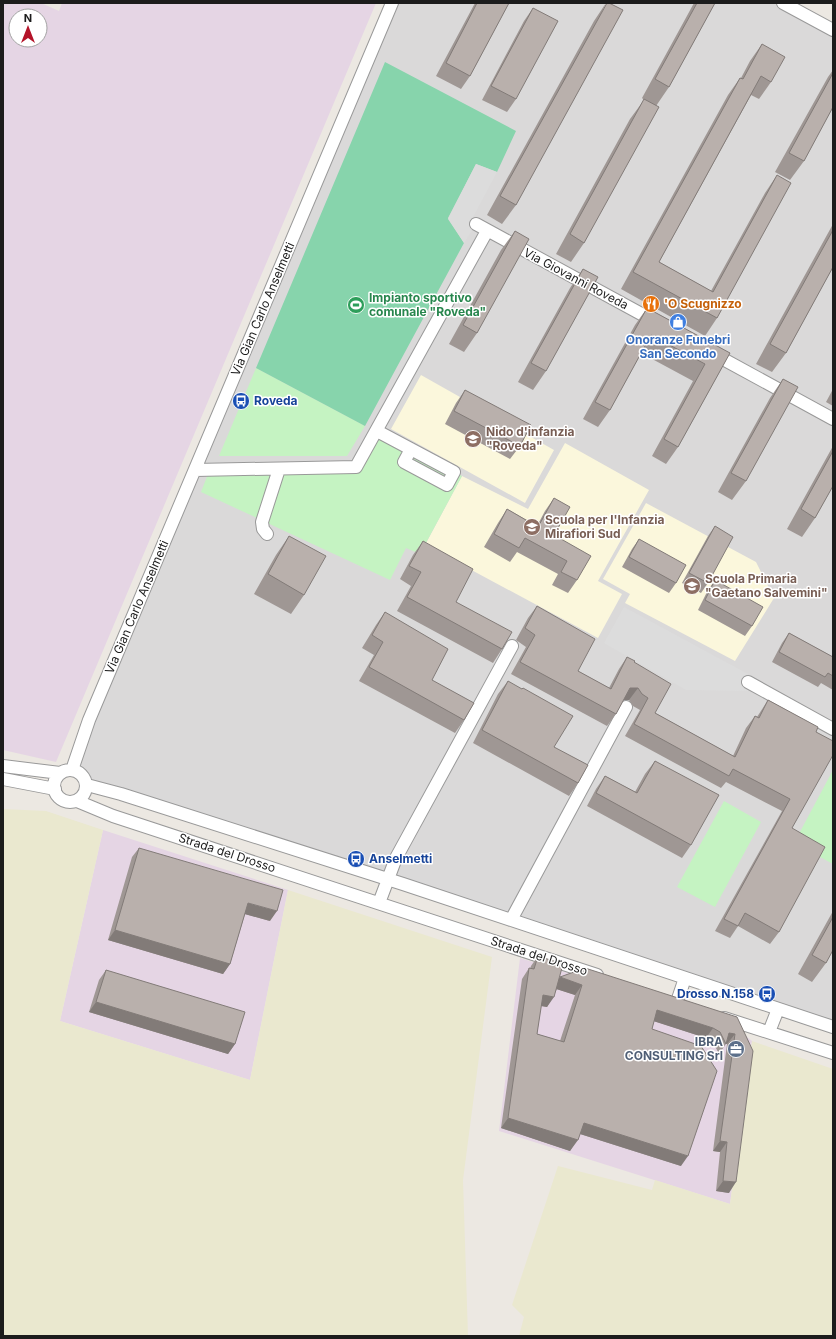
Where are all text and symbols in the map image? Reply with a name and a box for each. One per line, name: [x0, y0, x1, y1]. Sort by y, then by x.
north arrow: [8, 8, 48, 48]
text: N: [24, 11, 32, 25]
street label: Via Gian Carlo Anselmetti: [228, 240, 298, 378]
street label: Via Giovanni Roveda: [521, 245, 631, 312]
place label: Impianto sportivo comunale "Roveda": [369, 290, 486, 319]
restaurant icon: 'O Scugnizzo: [641, 294, 661, 314]
sports icon: Impianto sportivo comunale "Roveda": [346, 295, 366, 315]
place label: 'O Scugnizzo: [664, 296, 742, 311]
shop icon: Onoranze Funebri San Secondo: [668, 312, 688, 332]
place label: Onoranze Funebri San Secondo: [626, 332, 730, 361]
bus stop icon: Roveda: [231, 391, 251, 411]
place label: Roveda: [254, 393, 298, 408]
place label: Nido d'infanzia "Roveda": [486, 424, 575, 453]
school or university icon: Nido d'infanzia "Roveda": [463, 429, 483, 449]
place label: Scuola per l'Infanzia Mirafiori Sud: [545, 512, 665, 541]
school or university icon: Scuola per l'Infanzia Mirafiori Sud: [522, 517, 542, 537]
street label: Via Gian Carlo Anselmetti: [102, 538, 172, 676]
place label: Scuola Primaria "Gaetano Salvemini": [705, 571, 828, 600]
school or university icon: Scuola Primaria "Gaetano Salvemini": [682, 576, 702, 596]
street label: Strada del Drosso: [177, 830, 278, 875]
bus stop icon: Anselmetti: [346, 849, 366, 869]
place label: Anselmetti: [369, 851, 432, 866]
street label: Strada del Drosso: [489, 933, 590, 978]
bus stop icon: Drosso N.158: [757, 984, 777, 1004]
place label: Drosso N.158: [677, 986, 754, 1001]
place label: IBRA CONSULTING Srl: [625, 1034, 723, 1063]
office icon: IBRA CONSULTING Srl: [726, 1039, 746, 1059]

